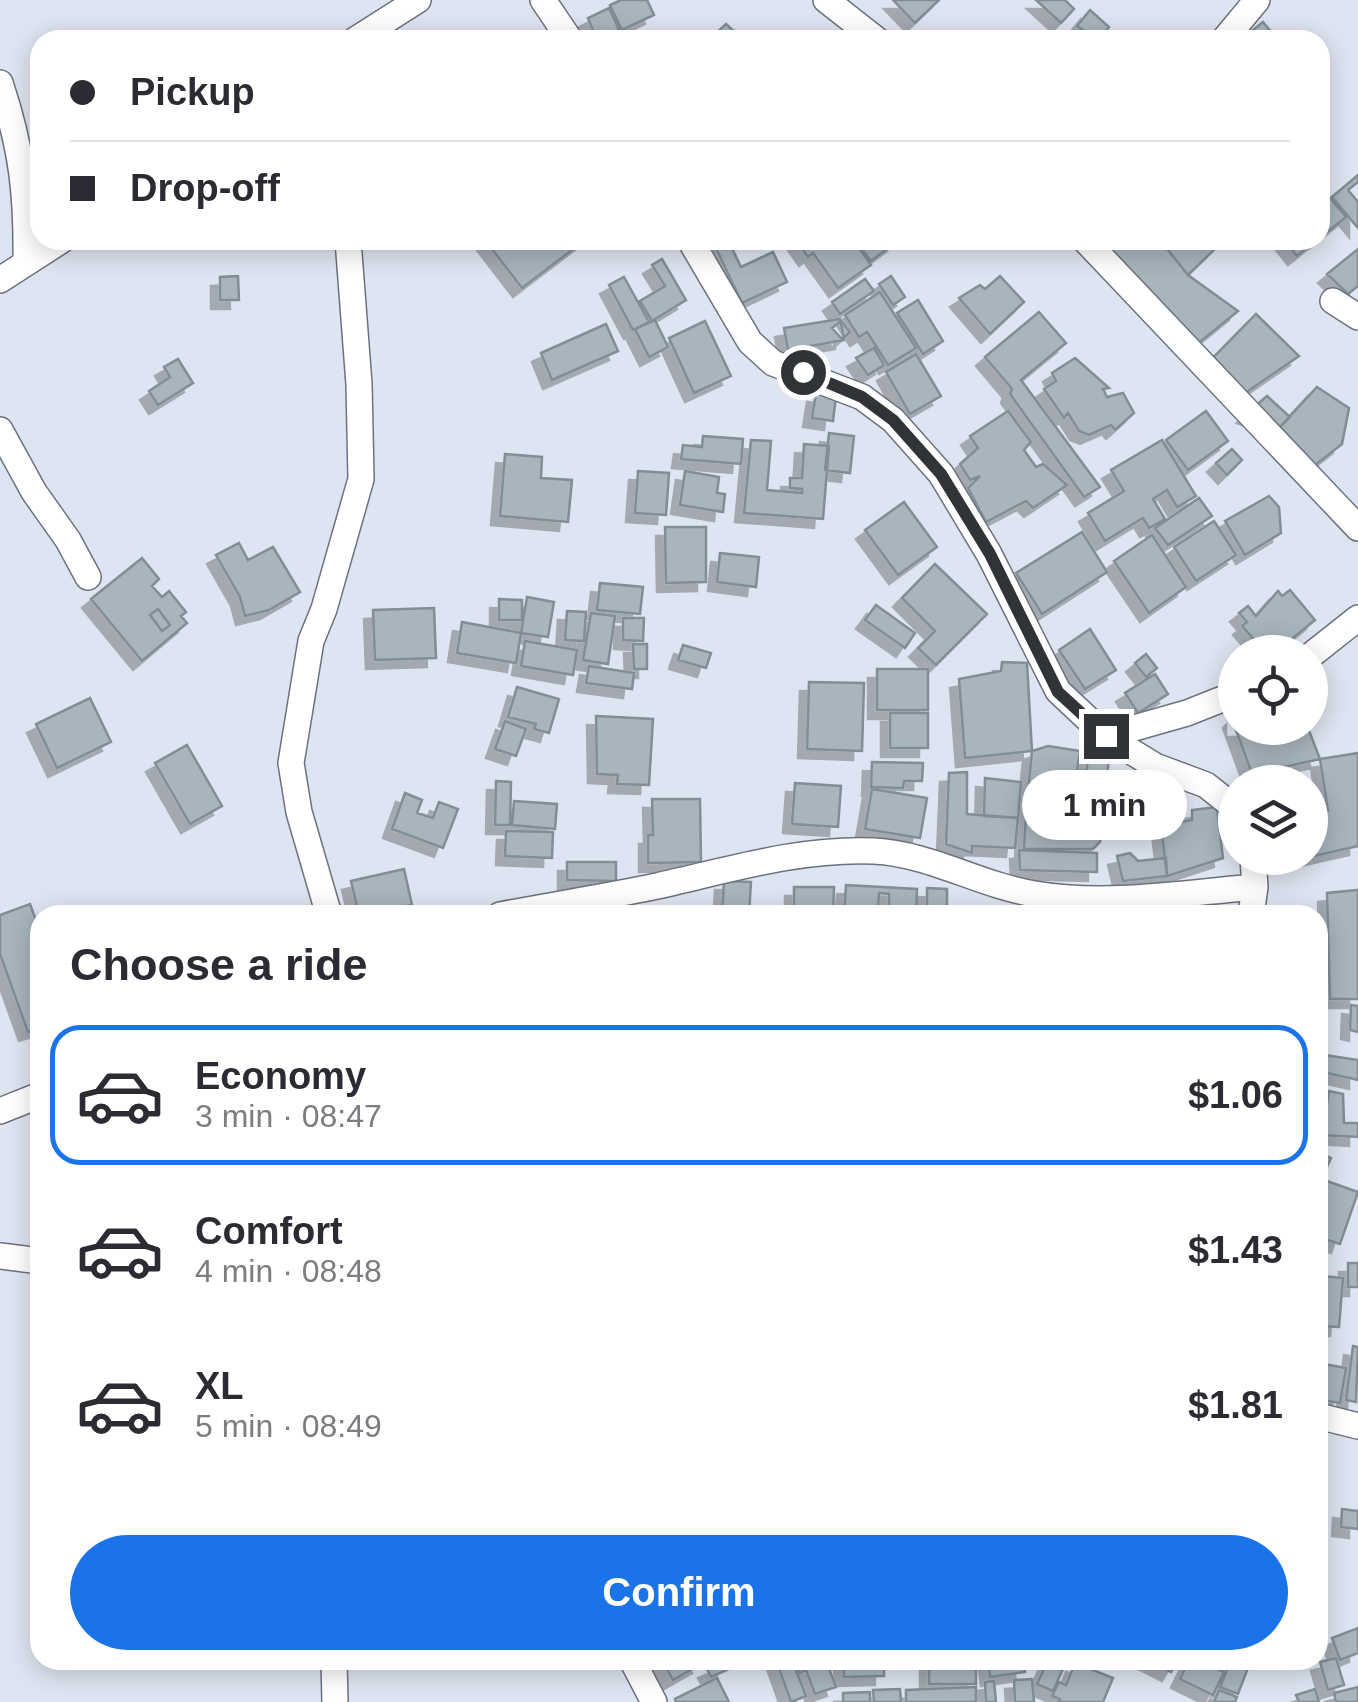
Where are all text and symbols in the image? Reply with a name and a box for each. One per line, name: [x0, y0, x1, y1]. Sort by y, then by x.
text: Pickup: [130, 71, 255, 113]
text: Drop-off: [130, 167, 280, 209]
route start: [781, 350, 826, 395]
map controls: [1218, 635, 1328, 875]
button: locate: [1218, 635, 1328, 745]
route end: [1084, 714, 1129, 759]
button: layers: [1218, 765, 1328, 875]
callout: 1 min: [1024, 771, 1188, 841]
text: 1 min: [1063, 787, 1146, 823]
text: Choose a ride: [70, 939, 368, 990]
icon: car: [75, 1050, 165, 1140]
text: Economy: [195, 1055, 366, 1097]
text: $1.06: [1188, 1074, 1283, 1116]
text: 3 min · 08:47: [195, 1098, 382, 1134]
icon: car: [75, 1205, 165, 1295]
text: Comfort: [195, 1210, 343, 1252]
text: $1.43: [1188, 1229, 1283, 1271]
text: 4 min · 08:48: [195, 1253, 382, 1289]
icon: car: [75, 1360, 165, 1450]
text: XL: [195, 1365, 244, 1407]
text: $1.81: [1188, 1384, 1283, 1426]
text: 5 min · 08:49: [195, 1408, 382, 1444]
button: Confirm: [70, 1535, 1288, 1650]

